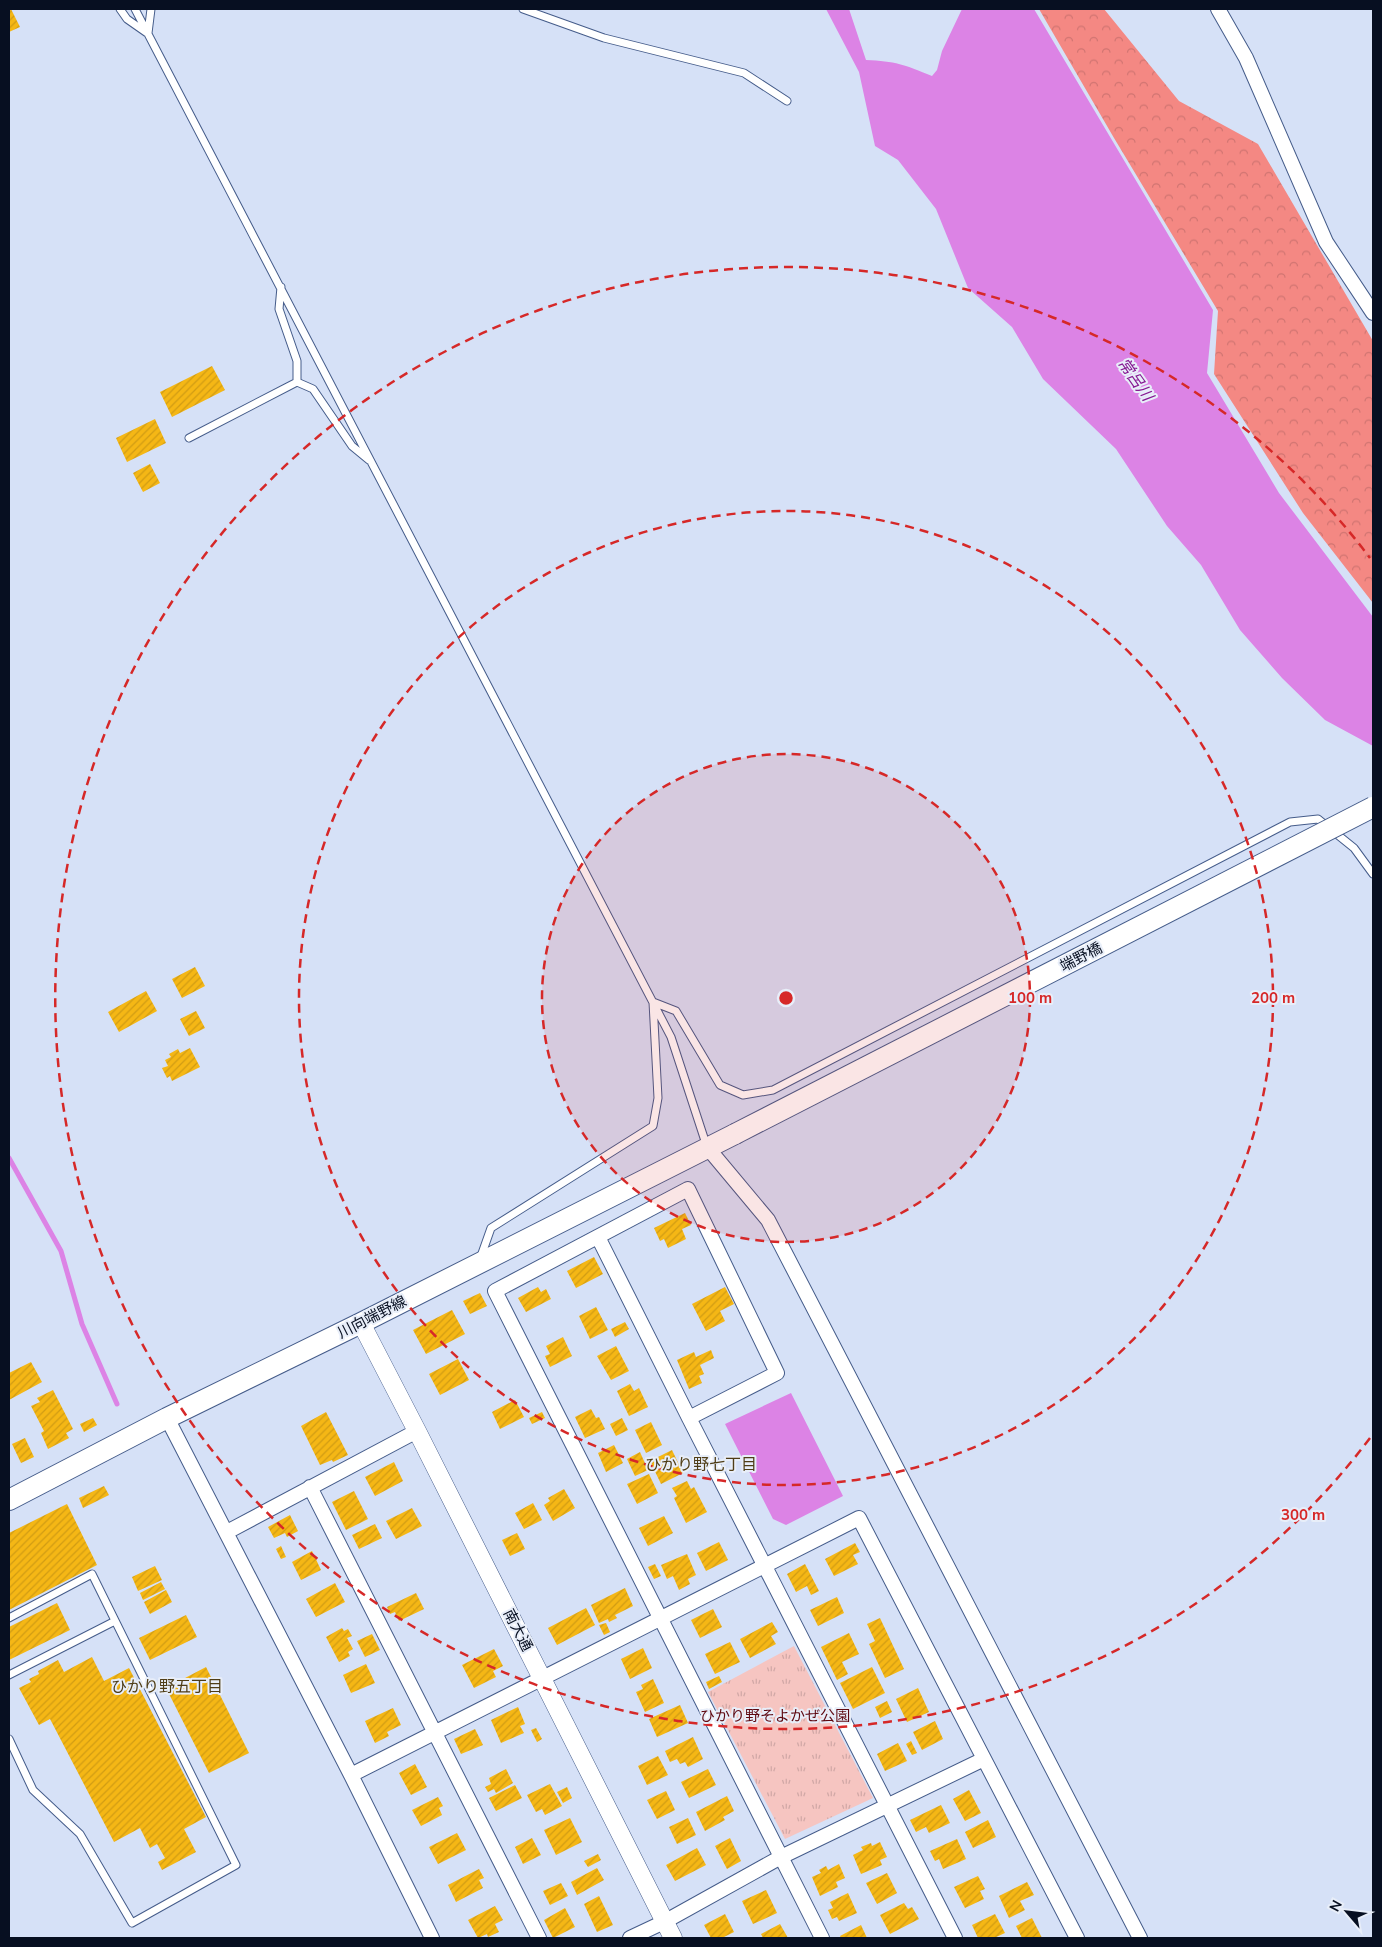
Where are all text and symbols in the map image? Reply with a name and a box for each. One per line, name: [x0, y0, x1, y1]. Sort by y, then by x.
water label: 常呂川: [1112, 354, 1159, 407]
street label: 端野橋: [1056, 938, 1106, 976]
text: 100 m: [1008, 988, 1052, 1008]
text: 200 m: [1251, 988, 1295, 1008]
centre of rings: [777, 989, 795, 1007]
street label: 川向端野線: [334, 1291, 410, 1343]
district label: ひかり野七丁目: [645, 1454, 757, 1476]
text: 300 m: [1281, 1505, 1325, 1525]
street label: 南大通: [499, 1605, 537, 1655]
district label: ひかり野五丁目: [111, 1676, 223, 1698]
park label: ひかり野そよかぜ公園: [700, 1706, 850, 1726]
north arrow: [1322, 1887, 1372, 1937]
text: N: [1325, 1897, 1347, 1915]

